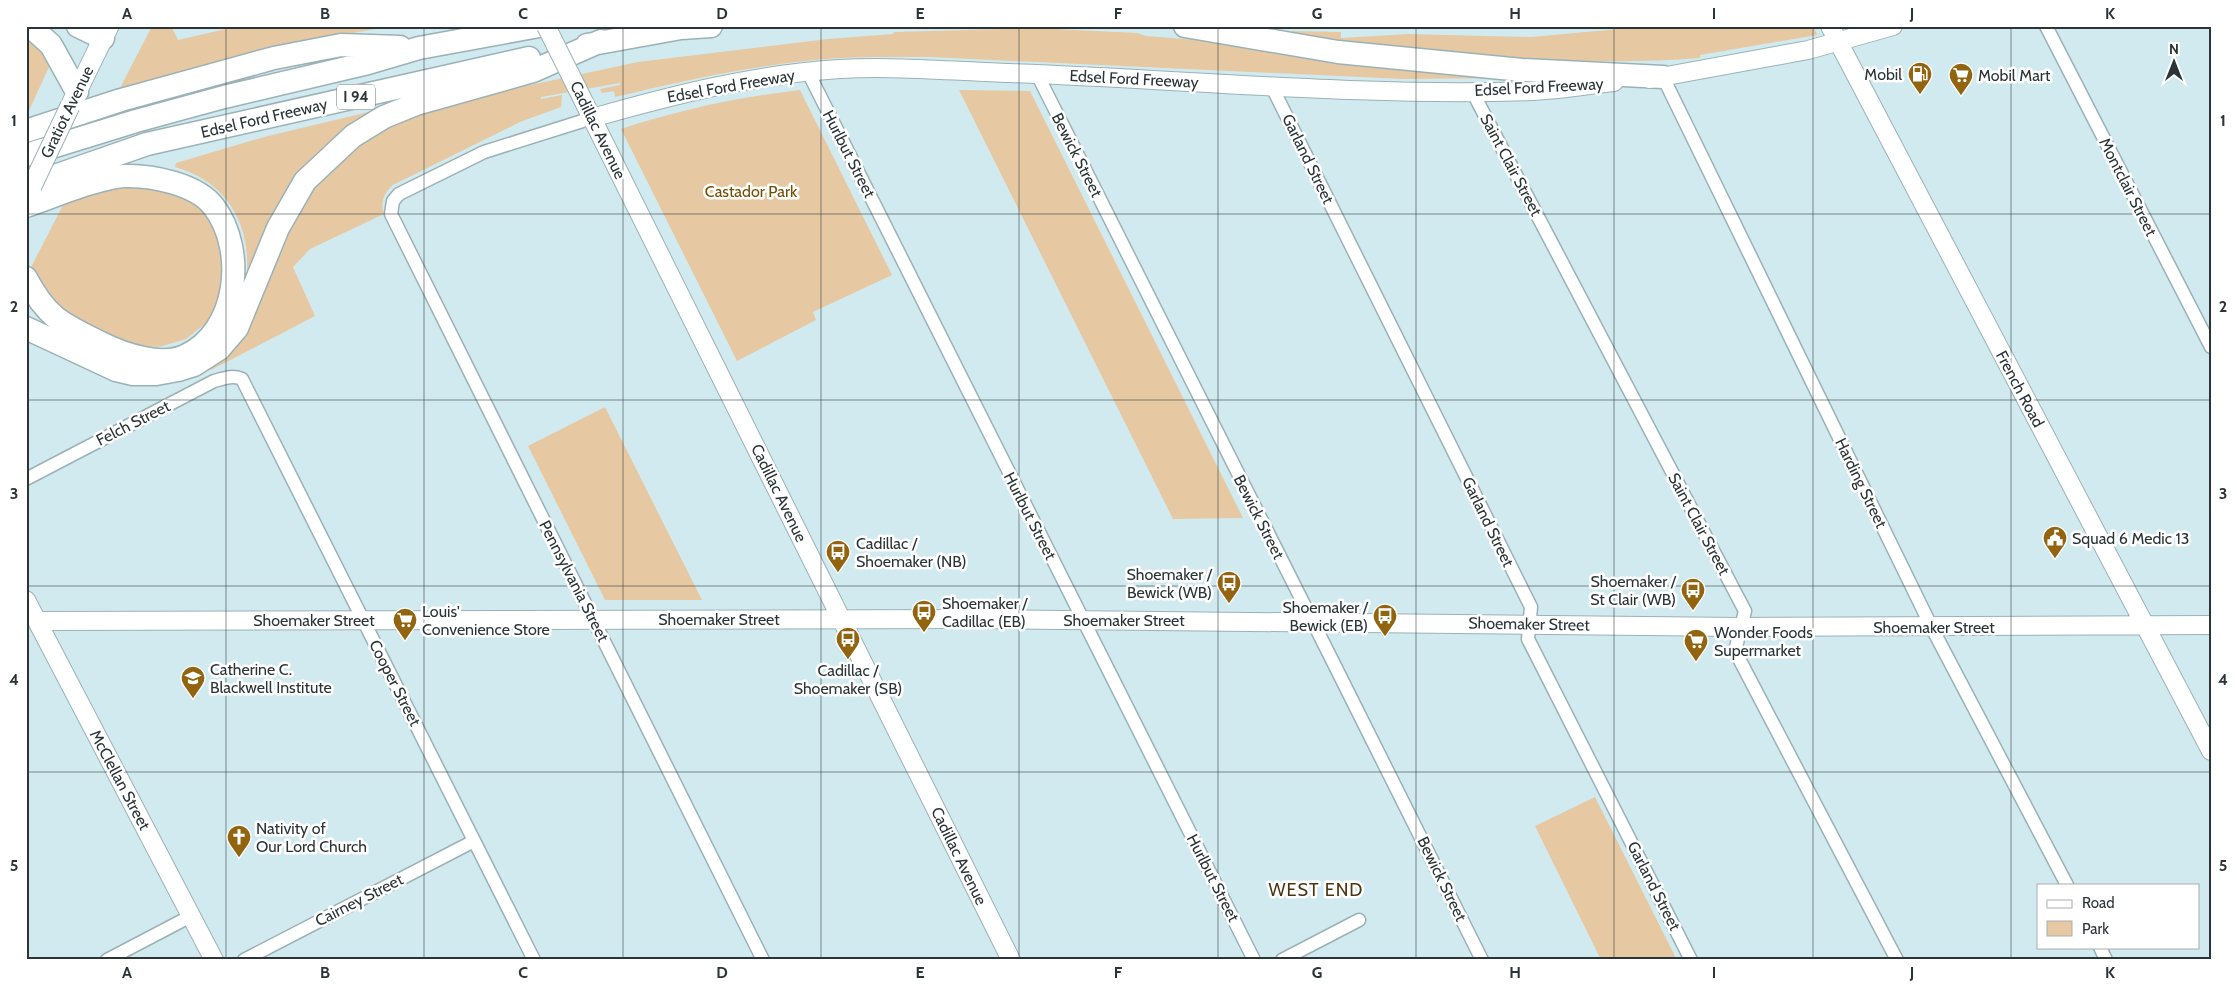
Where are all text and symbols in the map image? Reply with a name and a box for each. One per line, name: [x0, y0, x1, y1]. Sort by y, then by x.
text: A: [122, 4, 132, 23]
text: B: [320, 4, 330, 23]
text: C: [518, 4, 528, 23]
text: D: [716, 4, 728, 23]
text: E: [915, 4, 925, 23]
text: F: [1114, 4, 1123, 23]
text: G: [1312, 4, 1322, 23]
text: H: [1509, 4, 1521, 23]
text: I: [1712, 4, 1716, 23]
text: J: [1909, 4, 1914, 23]
text: K: [2105, 4, 2115, 23]
north arrow: [2150, 38, 2200, 88]
text: N: [2169, 40, 2179, 58]
fuel station icon: Mobil: [1907, 61, 1933, 95]
supermarket icon: Mobil Mart: [1948, 62, 1974, 96]
street label: Gratiot Avenue: [36, 63, 98, 161]
street label: Edsel Ford Freeway: [666, 65, 796, 107]
place label: Mobil: [1864, 65, 1902, 84]
street label: Edsel Ford Freeway: [1069, 66, 1199, 92]
place label: Mobil Mart: [1978, 66, 2051, 85]
street label: Edsel Ford Freeway: [1474, 74, 1604, 100]
street label: Cadillac Avenue: [566, 78, 630, 182]
road number: I 94: [337, 84, 375, 110]
street label: Edsel Ford Freeway: [199, 94, 329, 142]
street label: Hurlbut Street: [819, 107, 879, 201]
street label: Bewick Street: [1048, 110, 1107, 201]
text: 1: [11, 111, 17, 130]
street label: Garland Street: [1278, 111, 1338, 208]
street label: Saint Clair Street: [1476, 111, 1546, 220]
text: 1: [2220, 111, 2226, 130]
street label: Montclair Street: [2095, 135, 2161, 240]
park label: Castador Park: [705, 182, 798, 201]
text: 2: [10, 297, 18, 316]
text: 2: [2219, 297, 2227, 316]
street label: French Road: [1992, 348, 2048, 430]
street label: Felch Street: [93, 396, 174, 450]
street label: Harding Street: [1831, 435, 1891, 532]
street label: Cadillac Avenue: [747, 441, 811, 545]
street label: Hurlbut Street: [1000, 469, 1060, 563]
street label: Saint Clair Street: [1664, 470, 1734, 579]
street label: Bewick Street: [1230, 472, 1289, 563]
street label: Garland Street: [1458, 474, 1518, 571]
text: 3: [10, 484, 18, 503]
text: 3: [2219, 484, 2227, 503]
street label: Pennsylvania Street: [535, 517, 613, 645]
public building icon: Squad 6 Medic 13: [2042, 525, 2068, 559]
place label: Squad 6 Medic 13: [2072, 529, 2190, 548]
place label: Cadillac / Shoemaker (NB): [856, 534, 967, 571]
bus stop icon: Cadillac / Shoemaker (NB): [825, 539, 851, 573]
place label: Shoemaker / Bewick (WB): [1127, 565, 1213, 602]
bus stop icon: Shoemaker / Bewick (WB): [1216, 570, 1242, 604]
place label: Shoemaker / St Clair (WB): [1590, 572, 1677, 609]
bus stop icon: Shoemaker / St Clair (WB): [1680, 577, 1706, 611]
place label: Shoemaker / Cadillac (EB): [942, 594, 1028, 631]
place label: Shoemaker / Bewick (EB): [1283, 598, 1369, 635]
bus stop icon: Shoemaker / Cadillac (EB): [911, 599, 937, 633]
place label: Louis' Convenience Store: [422, 602, 550, 639]
bus stop icon: Shoemaker / Bewick (EB): [1372, 603, 1398, 637]
supermarket icon: Louis' Convenience Store: [392, 607, 418, 641]
street label: Shoemaker Street: [658, 610, 780, 629]
street label: Shoemaker Street: [253, 611, 375, 630]
street label: Shoemaker Street: [1063, 611, 1185, 630]
street label: Shoemaker Street: [1468, 613, 1590, 635]
street label: Shoemaker Street: [1873, 618, 1995, 637]
place label: Wonder Foods Supermarket: [1714, 623, 1813, 660]
bus stop icon: Cadillac / Shoemaker (SB): [835, 626, 861, 660]
supermarket icon: Wonder Foods Supermarket: [1683, 628, 1709, 662]
street label: Cooper Street: [365, 637, 425, 730]
place label: Catherine C. Blackwell Institute: [210, 660, 332, 697]
place label: Cadillac / Shoemaker (SB): [794, 661, 902, 698]
school or university icon: Catherine C. Blackwell Institute: [180, 665, 206, 699]
text: 4: [9, 670, 19, 689]
text: 4: [2218, 670, 2228, 689]
street label: McClellan Street: [86, 727, 155, 834]
street label: Cadillac Avenue: [927, 804, 991, 908]
place label: Nativity of Our Lord Church: [256, 819, 367, 856]
church icon: Nativity of Our Lord Church: [226, 824, 252, 858]
street label: Hurlbut Street: [1183, 831, 1243, 925]
street label: Bewick Street: [1413, 834, 1471, 925]
street label: Garland Street: [1623, 838, 1685, 934]
text: 5: [10, 856, 18, 875]
text: 5: [2219, 856, 2227, 875]
street label: Cairney Street: [312, 870, 407, 930]
district label: WEST END: [1269, 879, 1363, 901]
legend: [2037, 884, 2200, 948]
text: Road: [2082, 894, 2115, 912]
text: Park: [2082, 920, 2109, 938]
text: A: [122, 963, 132, 982]
text: B: [320, 963, 330, 982]
text: C: [518, 963, 528, 982]
text: D: [716, 963, 728, 982]
text: E: [915, 963, 925, 982]
text: F: [1114, 963, 1123, 982]
text: G: [1312, 963, 1322, 982]
text: H: [1509, 963, 1521, 982]
text: I: [1712, 963, 1716, 982]
text: J: [1909, 963, 1914, 982]
text: K: [2105, 963, 2115, 982]

